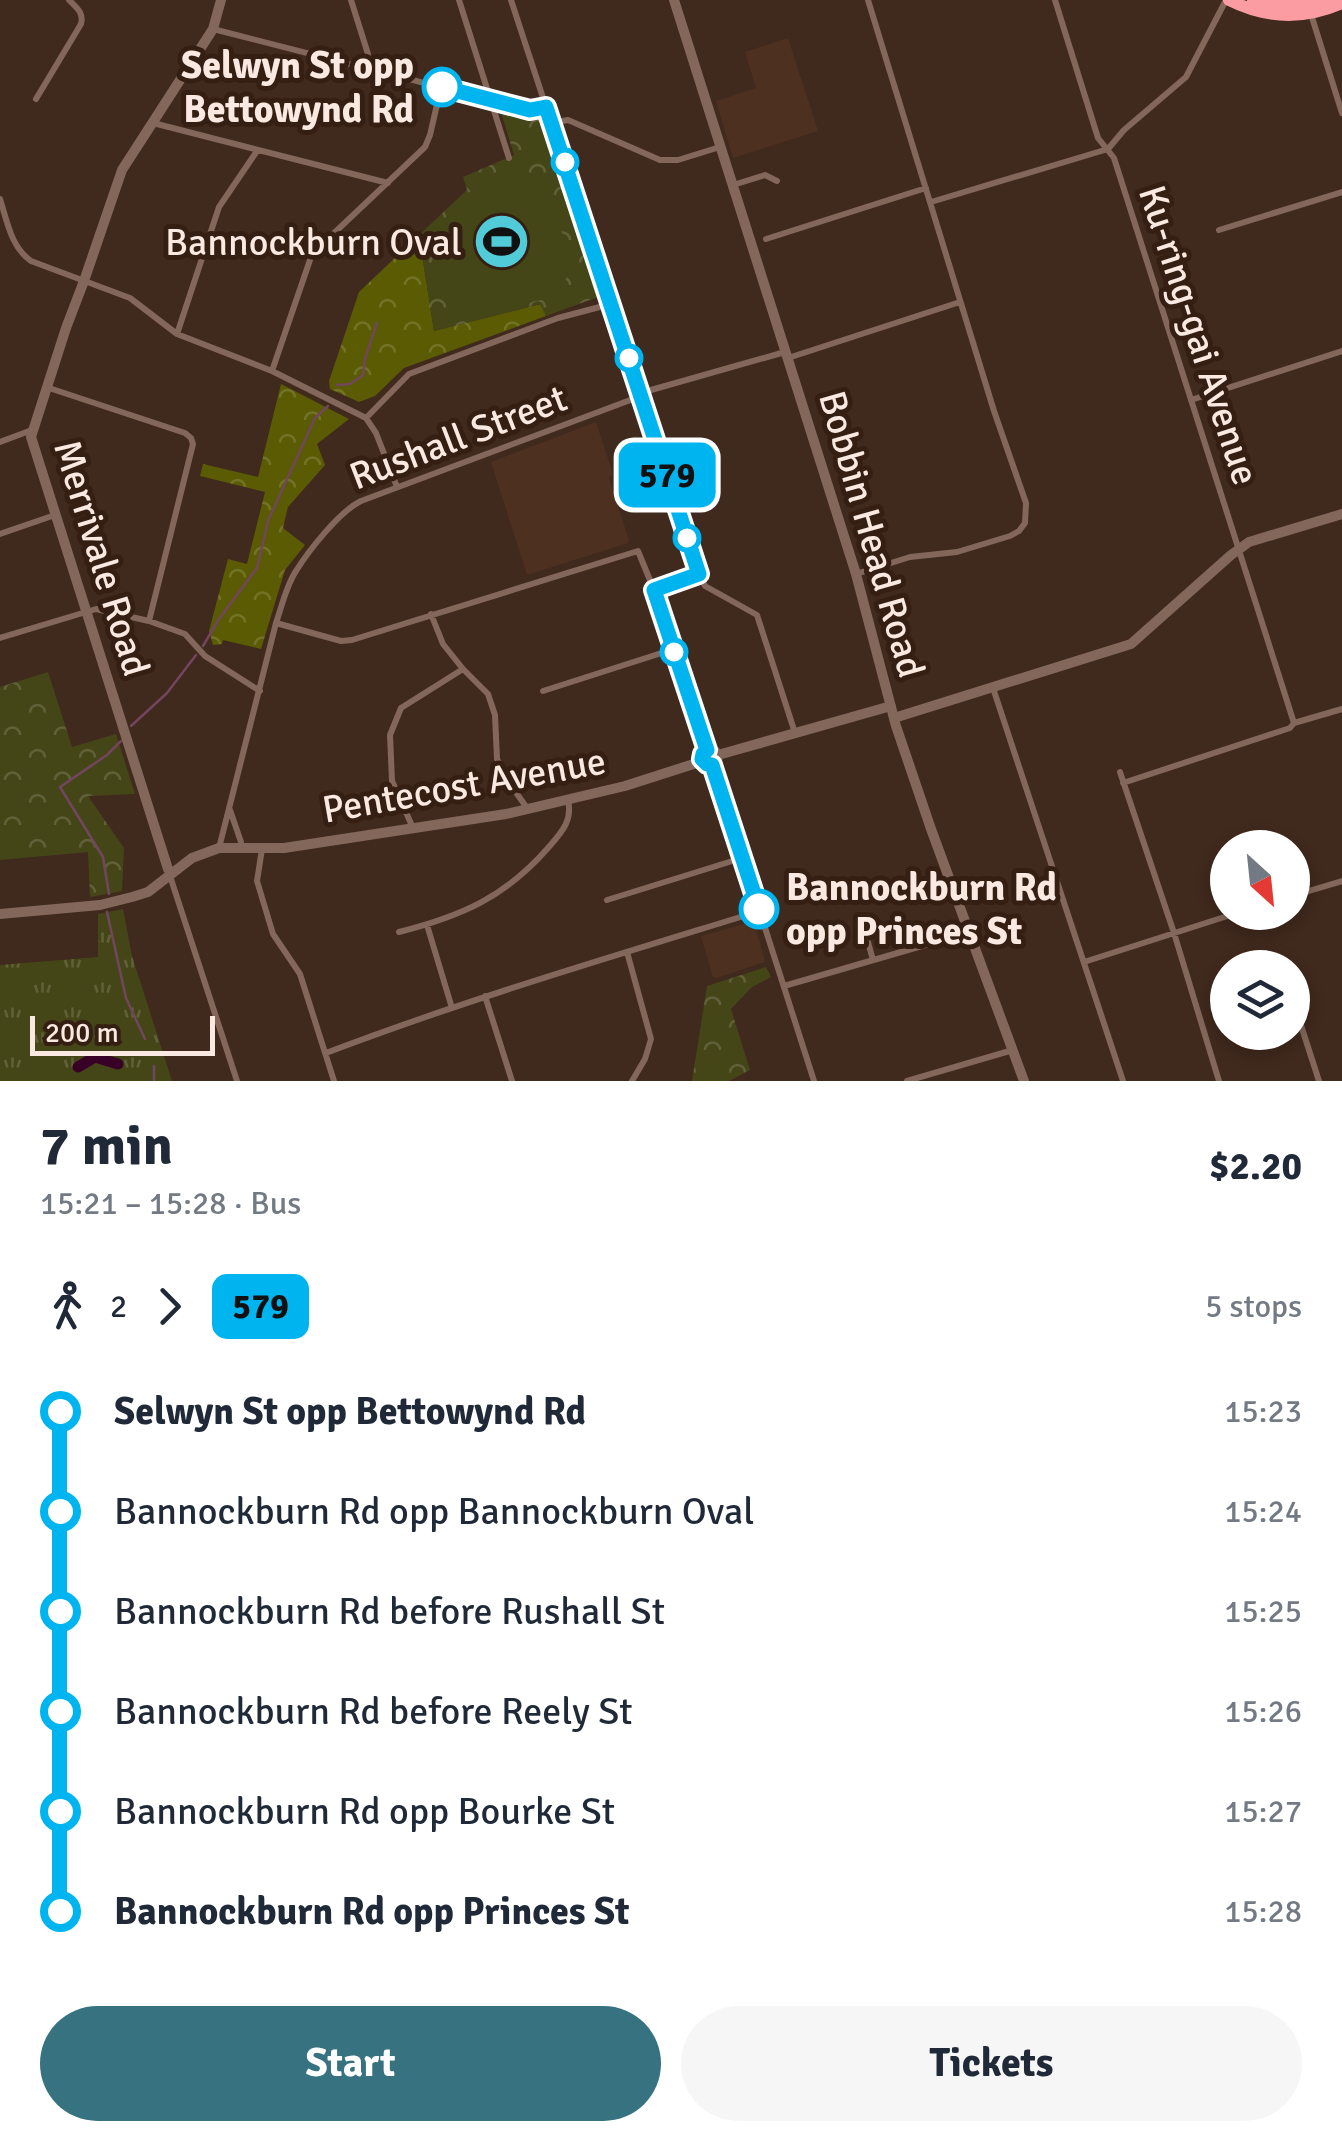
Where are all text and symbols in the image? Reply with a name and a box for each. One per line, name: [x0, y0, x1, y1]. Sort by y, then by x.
place label: Selwyn St opp Bettowynd Rd: [181, 42, 414, 133]
marker: Selwyn St opp Bettowynd Rd: [423, 68, 461, 106]
unlabelled marker: [552, 149, 578, 175]
street label: Ku-ring-gai Avenue: [1128, 180, 1269, 491]
sports icon: Bannockburn Oval: [471, 212, 531, 272]
place label: Bannockburn Oval: [165, 219, 462, 266]
unlabelled marker: [616, 345, 642, 371]
street label: Rushall Street: [343, 375, 573, 500]
street label: Bobbin Head Road: [808, 385, 935, 683]
street label: Merrivale Road: [43, 434, 160, 682]
line badge: 579: [610, 442, 724, 508]
text: 579: [639, 454, 695, 497]
unlabelled marker: [674, 525, 700, 551]
unlabelled marker: [661, 639, 687, 665]
street label: Pentecost Avenue: [319, 737, 609, 834]
north arrow: [1210, 830, 1310, 930]
map controls: [1210, 830, 1310, 1050]
place label: Bannockburn Rd opp Princes St: [786, 864, 1057, 955]
marker: Bannockburn Rd opp Princes St: [740, 890, 778, 928]
button: layers: [1210, 950, 1310, 1050]
scale bar: [30, 1011, 215, 1056]
text: 200 m: [45, 1016, 119, 1050]
text: 7 min: [40, 1112, 173, 1180]
text: $2.20: [1209, 1143, 1302, 1190]
text: 15:21 – 15:28 · Bus: [40, 1184, 301, 1223]
icon: walk: [40, 1279, 95, 1334]
icon: forward: [142, 1279, 197, 1334]
text: 579: [232, 1285, 289, 1328]
text: 2: [110, 1287, 127, 1326]
text: 5 stops: [1205, 1287, 1302, 1326]
text: Selwyn St opp Bettowynd Rd: [114, 1388, 586, 1435]
text: 15:23: [1224, 1392, 1302, 1431]
text: Bannockburn Rd opp Bannockburn Oval: [114, 1488, 755, 1535]
text: 15:24: [1224, 1492, 1302, 1531]
text: Bannockburn Rd before Rushall St: [114, 1588, 665, 1635]
text: 15:25: [1224, 1592, 1302, 1631]
text: Bannockburn Rd before Reely St: [114, 1688, 633, 1735]
text: 15:26: [1224, 1692, 1302, 1731]
text: Bannockburn Rd opp Bourke St: [114, 1788, 615, 1835]
text: 15:27: [1224, 1792, 1302, 1831]
text: Bannockburn Rd opp Princes St: [114, 1888, 629, 1935]
text: 15:28: [1224, 1892, 1302, 1931]
button: Start: [40, 2006, 661, 2121]
button: Tickets: [681, 2006, 1302, 2121]

